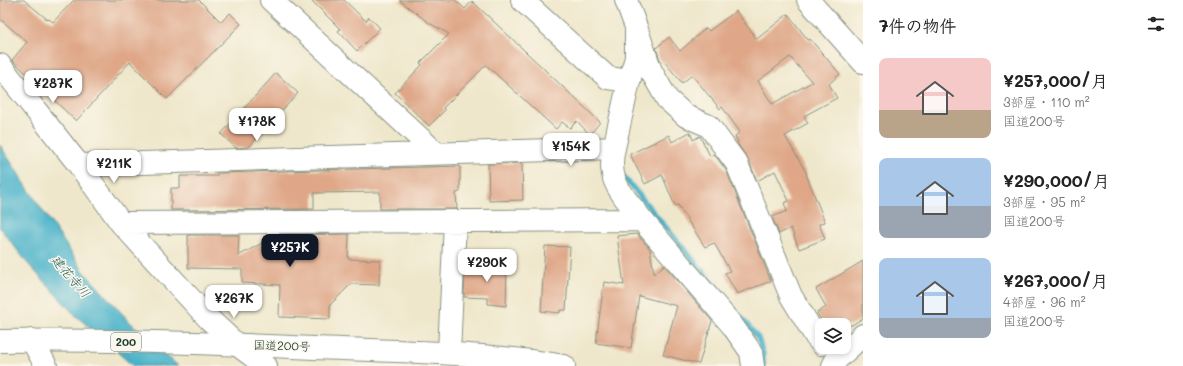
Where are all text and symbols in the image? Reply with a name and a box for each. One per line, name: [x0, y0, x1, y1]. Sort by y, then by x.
icon: filters: [1145, 13, 1167, 35]
text: 7件の物件: [879, 14, 956, 36]
text: ¥257,000/月: [1003, 69, 1108, 91]
pin: ¥287K: [25, 70, 81, 104]
text: ¥287K: [33, 74, 73, 91]
icon: home: [911, 74, 959, 122]
text: 3部屋 · 110 m²: [1003, 93, 1090, 110]
pin: ¥178K: [229, 108, 285, 142]
text: ¥178K: [238, 112, 276, 129]
text: 国道200号: [1003, 112, 1065, 129]
pin: ¥154K: [543, 133, 599, 167]
text: ¥154K: [552, 137, 590, 154]
pin: ¥211K: [86, 150, 142, 184]
text: ¥211K: [96, 154, 132, 171]
text: ¥290,000/月: [1003, 169, 1110, 191]
icon: home: [911, 174, 959, 222]
text: 3部屋 · 95 m²: [1003, 193, 1085, 210]
text: 国道200号: [1003, 212, 1065, 229]
pin: ¥257K: [262, 234, 318, 268]
text: ¥257K: [270, 238, 310, 255]
pin: ¥290K: [459, 249, 515, 283]
water label: 建花寺川: [48, 250, 95, 301]
text: ¥290K: [467, 253, 507, 270]
text: ¥267,000/月: [1003, 269, 1108, 291]
icon: home: [911, 274, 959, 322]
pin: ¥267K: [206, 285, 262, 319]
text: ¥267K: [214, 289, 254, 306]
text: 4部屋 · 96 m²: [1003, 293, 1086, 310]
text: 国道200号: [1003, 312, 1065, 329]
map controls: [815, 318, 851, 354]
button: layers: [815, 318, 851, 354]
road number: 200: [111, 333, 141, 351]
street label: 国道200号: [253, 336, 311, 354]

